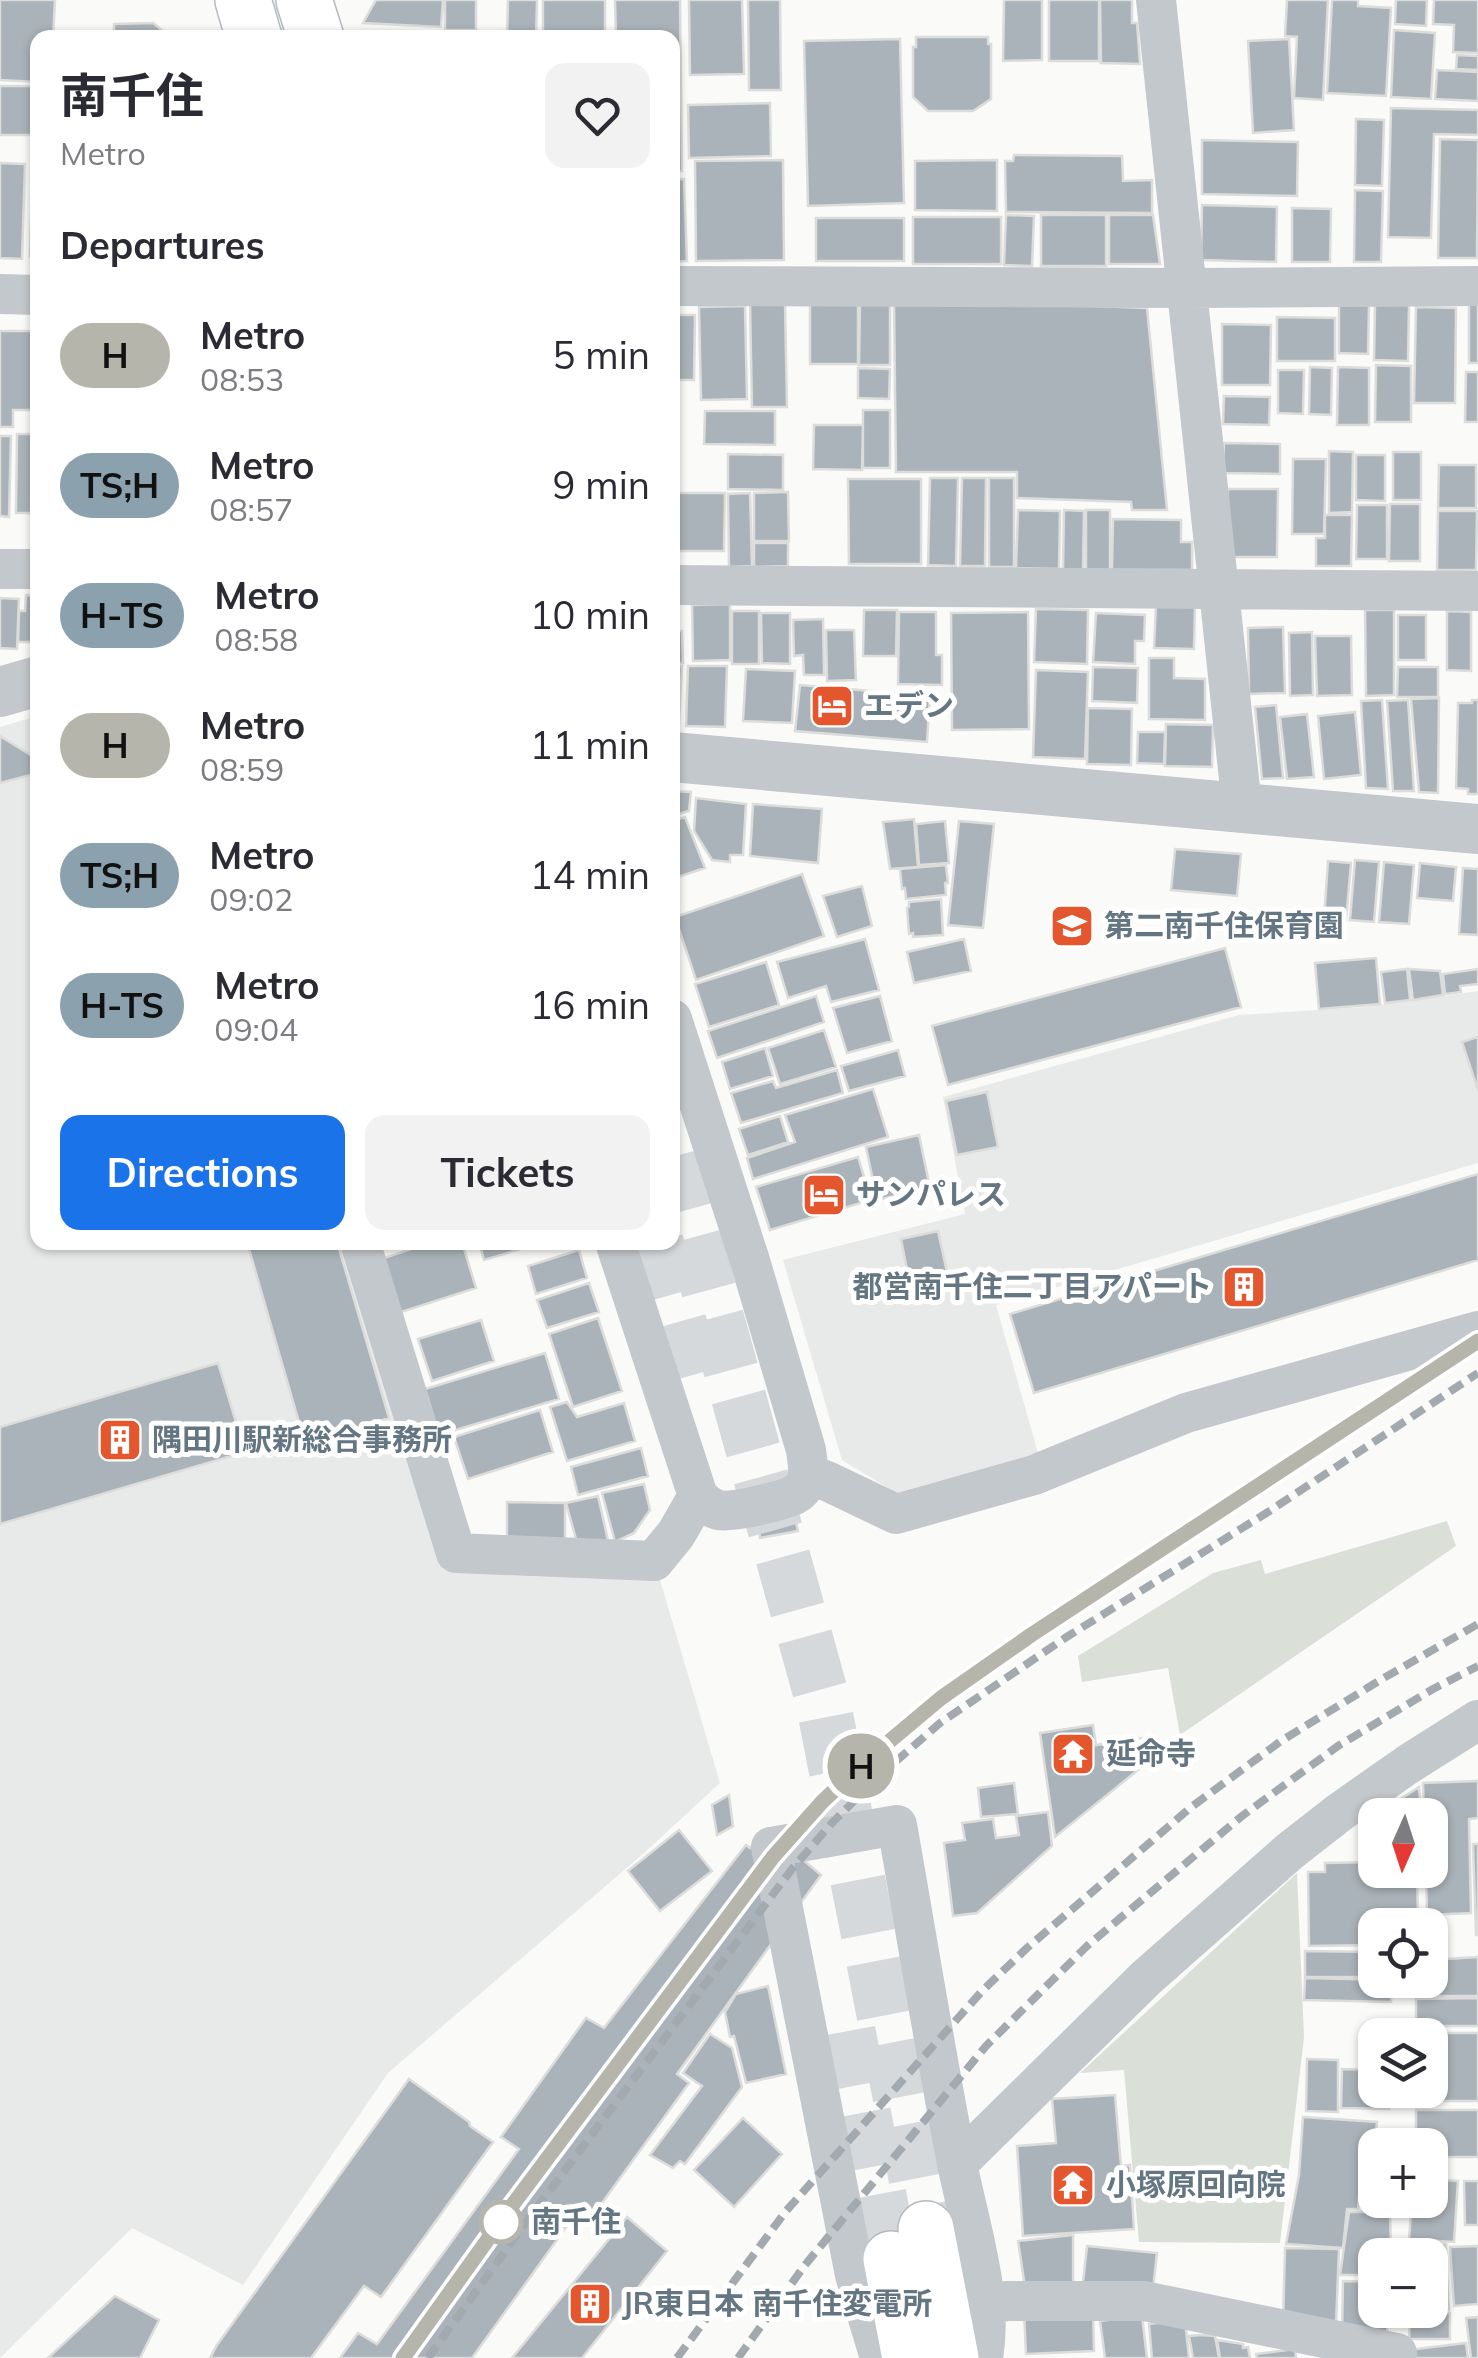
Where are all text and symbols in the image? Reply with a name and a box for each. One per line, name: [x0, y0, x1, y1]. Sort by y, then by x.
button: heart: [545, 63, 650, 168]
text: 南千住: [60, 65, 204, 125]
text: Metro: [60, 133, 146, 173]
text: Departures: [60, 221, 264, 269]
text: Metro: [200, 311, 305, 359]
text: 5 min: [553, 331, 650, 379]
text: H: [101, 333, 129, 377]
text: 08:53: [200, 359, 284, 399]
text: Metro: [209, 441, 315, 489]
text: 9 min: [553, 461, 650, 509]
text: TS;H: [80, 463, 159, 507]
text: 08:57: [209, 489, 293, 529]
text: Metro: [214, 571, 320, 619]
text: 10 min: [530, 591, 650, 639]
text: H-TS: [80, 593, 164, 637]
text: 08:58: [214, 619, 298, 659]
hotel icon: エデン: [809, 683, 855, 729]
place label: エデン: [864, 686, 954, 724]
text: Metro: [200, 701, 305, 749]
text: 11 min: [530, 721, 650, 769]
text: H: [101, 723, 129, 767]
text: 08:59: [200, 749, 284, 789]
text: Metro: [209, 831, 315, 879]
text: 14 min: [530, 851, 650, 899]
text: TS;H: [80, 853, 159, 897]
text: 09:02: [209, 879, 293, 919]
school or university icon: 第二南千住保育園: [1049, 903, 1095, 949]
place label: 第二南千住保育園: [1104, 906, 1344, 944]
text: Metro: [214, 961, 320, 1009]
text: 16 min: [530, 981, 650, 1029]
text: H-TS: [80, 983, 164, 1027]
text: 09:04: [214, 1009, 298, 1049]
button: Directions: [60, 1115, 345, 1230]
button: Tickets: [365, 1115, 650, 1230]
hotel icon: サンパレス: [801, 1172, 847, 1218]
place label: サンパレス: [856, 1175, 1006, 1213]
building icon: 都営南千住二丁目アパート: [1221, 1264, 1267, 1310]
place label: 都営南千住二丁目アパート: [853, 1267, 1212, 1305]
building icon: 隅田川駅新総合事務所: [97, 1417, 143, 1463]
place label: 隅田川駅新総合事務所: [152, 1420, 452, 1458]
temple icon: 延命寺: [1050, 1731, 1096, 1777]
line badge: H: [828, 1734, 894, 1798]
place label: 延命寺: [1106, 1734, 1196, 1772]
text: H: [847, 1744, 875, 1788]
north arrow: [1358, 1798, 1448, 1888]
map controls: [1358, 1798, 1448, 2328]
button: locate: [1358, 1908, 1448, 1998]
button: layers: [1358, 2018, 1448, 2108]
button: +: [1358, 2128, 1448, 2218]
temple icon: 小塚原回向院: [1050, 2162, 1096, 2208]
place label: 小塚原回向院: [1106, 2165, 1286, 2203]
marker: 南千住: [480, 2201, 522, 2243]
place label: 南千住: [531, 2202, 621, 2240]
button: −: [1358, 2238, 1448, 2328]
building icon: JR東日本 南千住変電所: [567, 2281, 613, 2327]
place label: JR東日本 南千住変電所: [622, 2284, 932, 2322]

